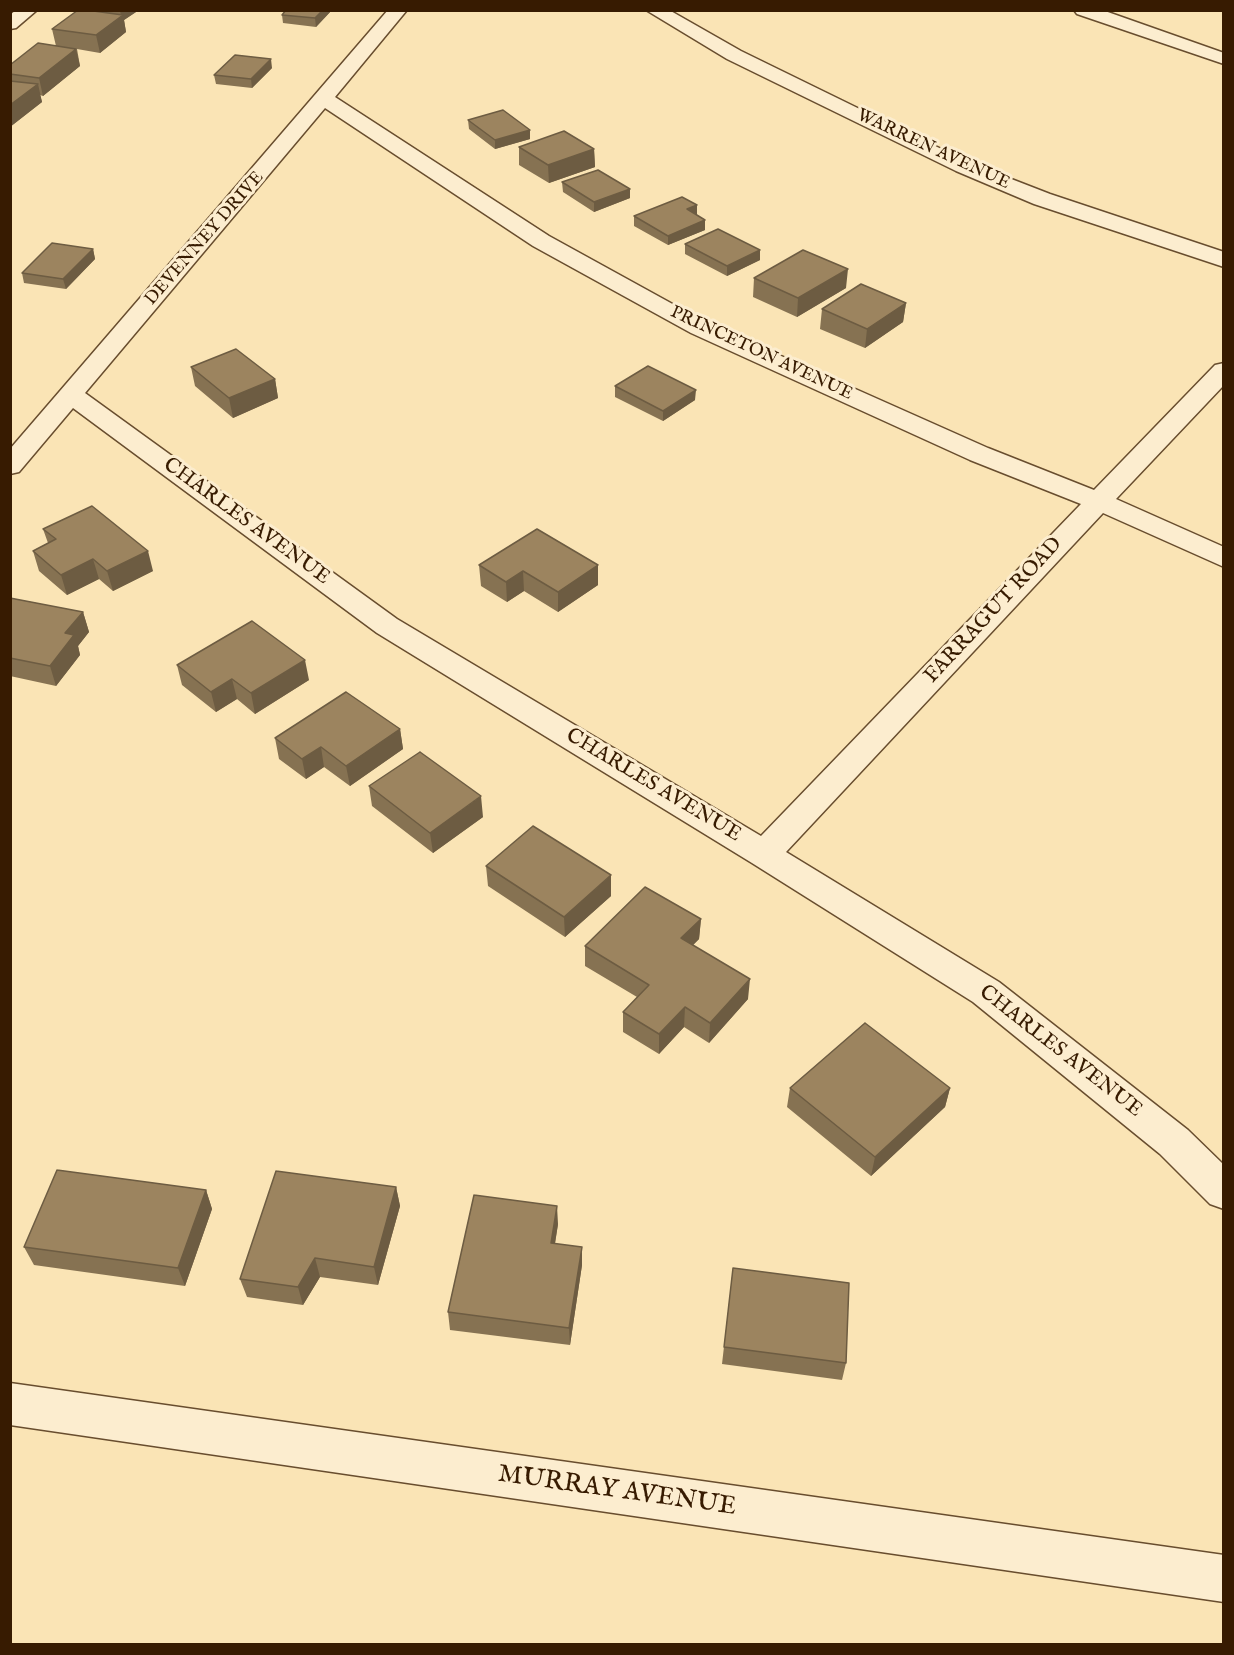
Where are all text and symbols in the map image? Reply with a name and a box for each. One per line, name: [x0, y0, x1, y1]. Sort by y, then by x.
street label: WARREN AVENUE: [853, 105, 1013, 195]
street label: DEVENNEY DRIVE: [141, 168, 269, 310]
street label: PRINCETON AVENUE: [666, 302, 856, 406]
street label: CHARLES AVENUE: [158, 453, 334, 591]
street label: FARRAGUT ROAD: [920, 533, 1068, 689]
street label: CHARLES AVENUE: [561, 724, 745, 848]
street label: CHARLES AVENUE: [973, 981, 1147, 1123]
street label: MURRAY AVENUE: [496, 1460, 738, 1524]

